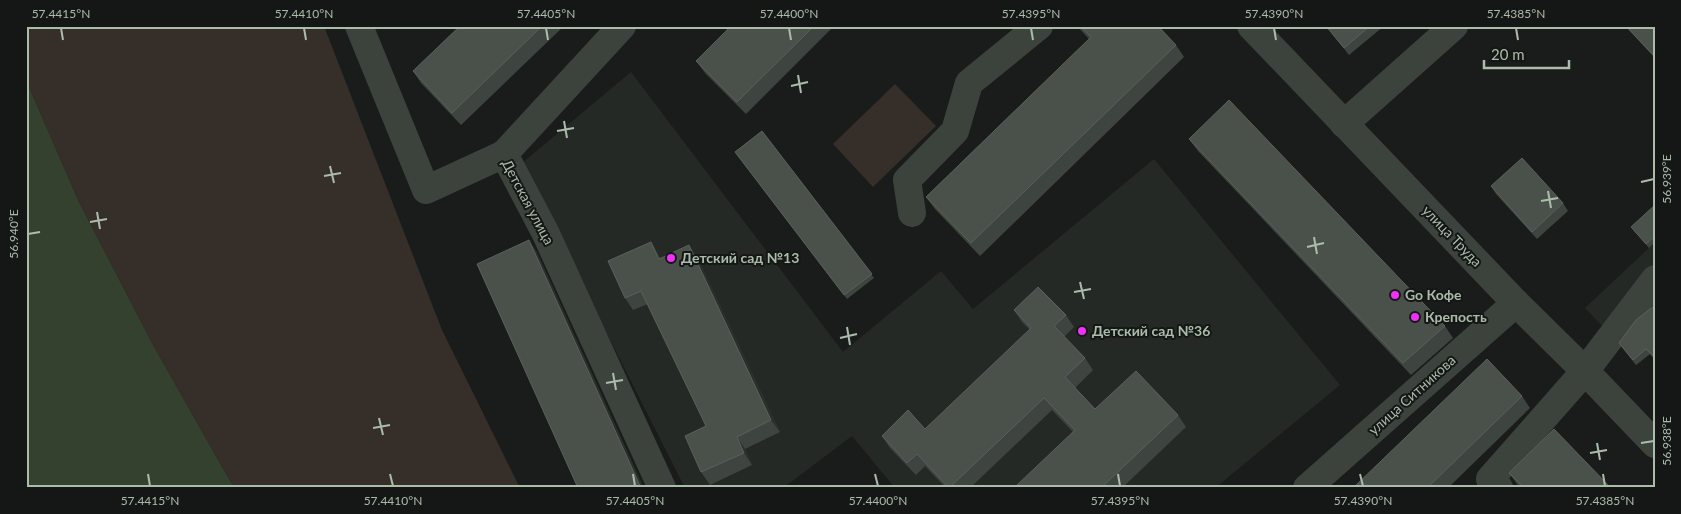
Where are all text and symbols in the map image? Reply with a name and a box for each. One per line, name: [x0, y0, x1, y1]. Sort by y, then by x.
text: 57.4415°N: [32, 6, 90, 21]
text: 57.4410°N: [275, 6, 333, 21]
text: 57.4405°N: [517, 6, 575, 21]
text: 57.4400°N: [760, 6, 818, 21]
text: 57.4395°N: [1002, 6, 1060, 21]
text: 57.4390°N: [1245, 6, 1303, 21]
text: 57.4385°N: [1487, 6, 1545, 21]
scale bar: [1484, 38, 1568, 70]
text: 20 m: [1491, 45, 1525, 63]
text: 56.939°E: [1659, 154, 1674, 204]
street label: Детская улица: [499, 156, 558, 247]
street label: улица Труда: [1419, 202, 1486, 270]
text: 56.940°E: [6, 209, 21, 259]
place label: Детский сад №13: [681, 249, 799, 266]
marker: Детский сад №13: [665, 252, 677, 264]
place label: Go Кофе: [1405, 286, 1462, 303]
marker: Go Кофе: [1389, 289, 1401, 301]
place label: Крепость: [1425, 308, 1487, 325]
marker: Крепость: [1409, 311, 1421, 323]
place label: Детский сад №36: [1092, 322, 1210, 339]
marker: Детский сад №36: [1076, 325, 1088, 337]
street label: улица Ситникова: [1365, 351, 1459, 438]
text: 56.938°E: [1659, 416, 1674, 466]
text: 57.4415°N: [121, 493, 179, 508]
text: 57.4410°N: [364, 493, 422, 508]
text: 57.4405°N: [606, 493, 664, 508]
text: 57.4400°N: [849, 493, 907, 508]
text: 57.4395°N: [1091, 493, 1149, 508]
text: 57.4390°N: [1334, 493, 1392, 508]
text: 57.4385°N: [1576, 493, 1634, 508]

